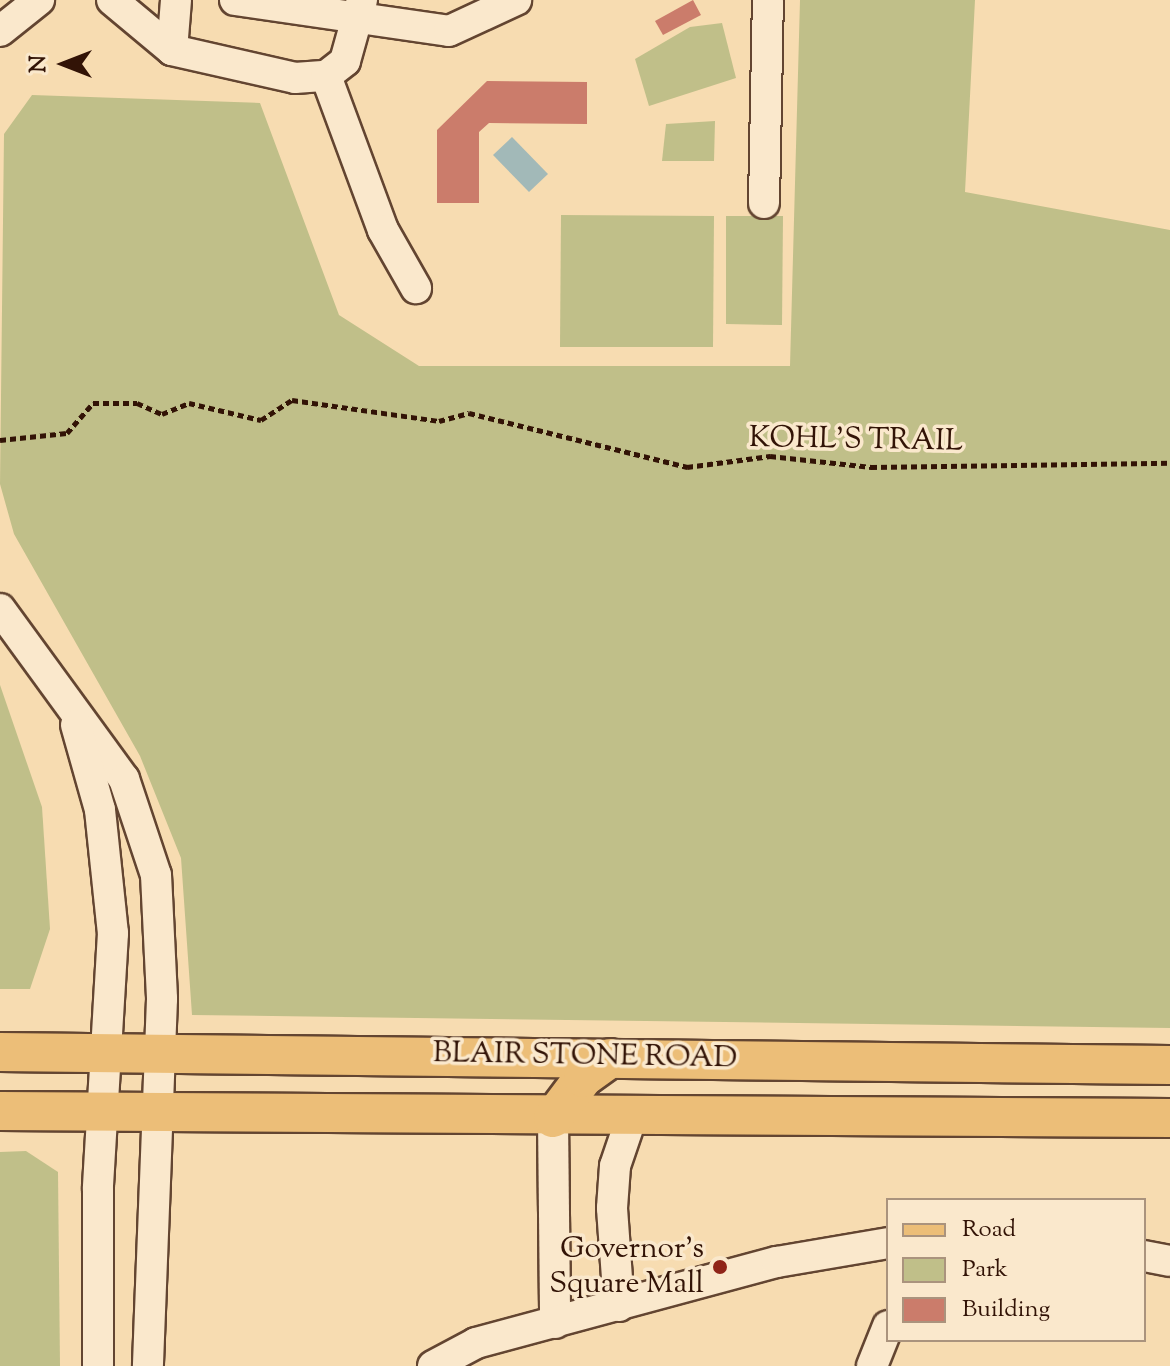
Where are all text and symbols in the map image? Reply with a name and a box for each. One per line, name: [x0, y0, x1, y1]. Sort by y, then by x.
north arrow: [24, 24, 104, 104]
text: N: [24, 55, 56, 73]
street label: KOHL'S TRAIL: [749, 421, 963, 461]
street label: BLAIR STONE ROAD: [432, 1036, 738, 1078]
legend: [886, 1198, 1146, 1342]
text: Road: [962, 1213, 1016, 1247]
place label: Governor's Square Mall: [549, 1232, 704, 1302]
text: Park: [962, 1253, 1008, 1287]
marker: Governor's Square Mall: [711, 1258, 729, 1276]
text: Building: [962, 1293, 1050, 1327]

